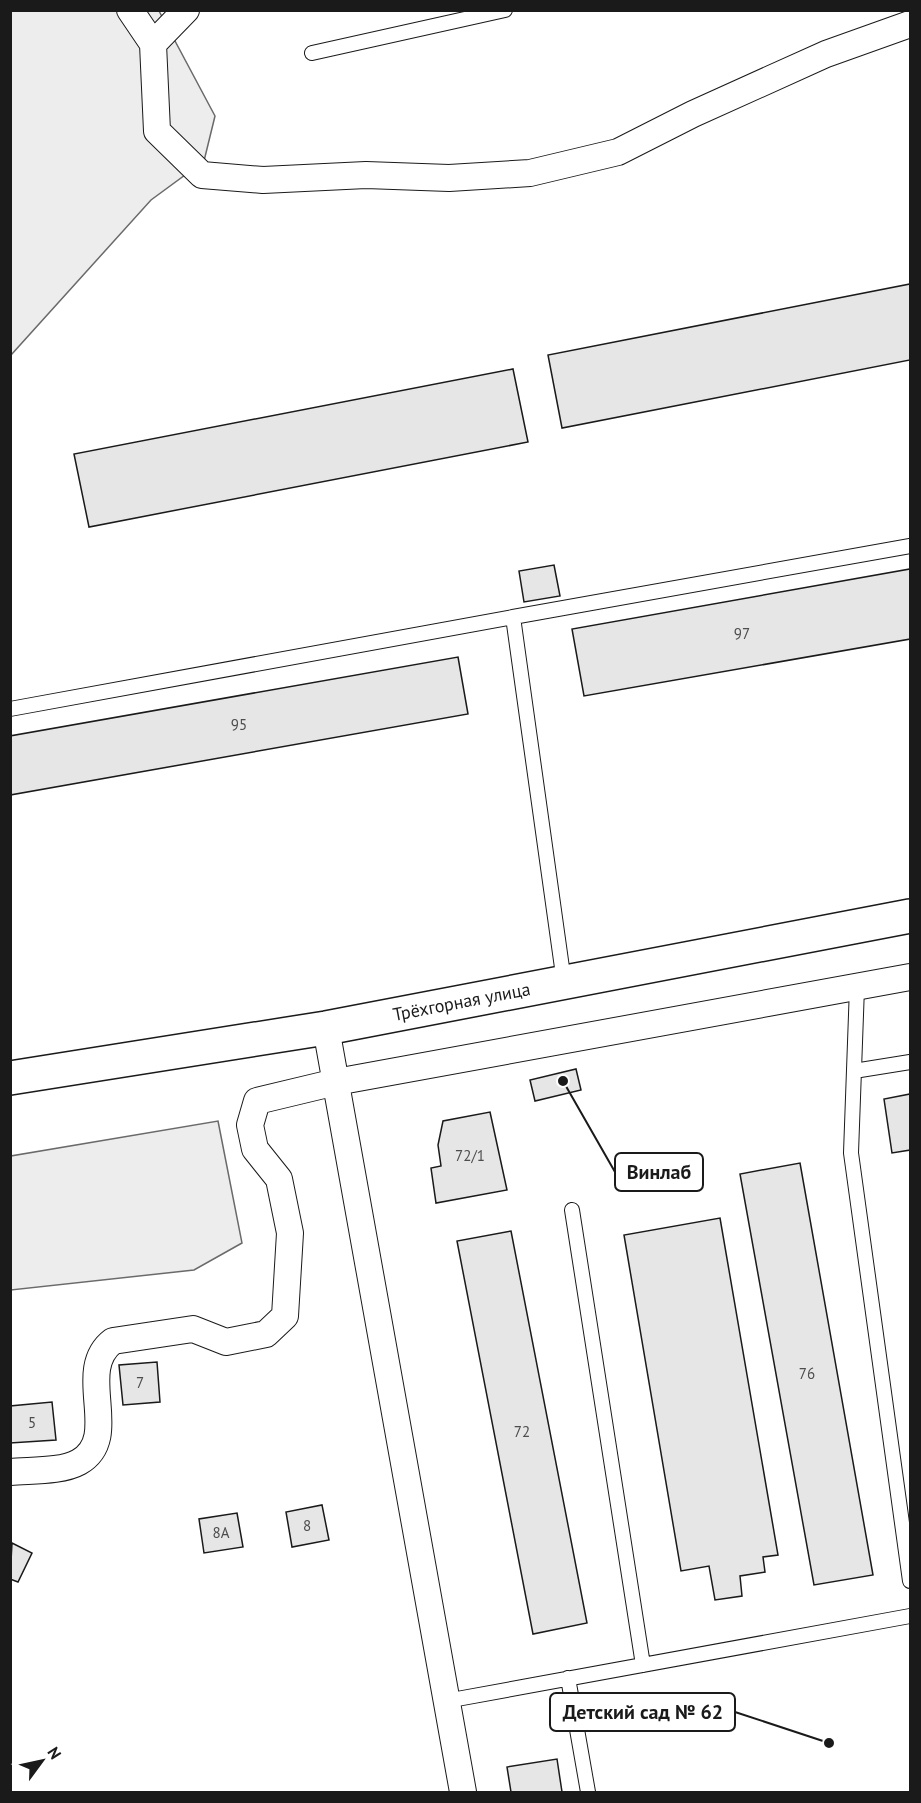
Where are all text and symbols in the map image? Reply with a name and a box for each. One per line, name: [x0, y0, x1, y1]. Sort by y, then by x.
house number: 97: [734, 624, 750, 643]
house number: 95: [231, 715, 247, 734]
street label: Трёхгорная улица: [391, 977, 532, 1026]
house number: 72/1: [455, 1146, 485, 1165]
callout: Винлаб: [615, 1153, 703, 1191]
text: Винлаб: [627, 1159, 691, 1185]
house number: 76: [799, 1364, 815, 1383]
house number: 7: [136, 1373, 144, 1392]
house number: 5: [28, 1413, 36, 1432]
house number: 72: [514, 1422, 530, 1441]
house number: 8: [303, 1516, 311, 1535]
house number: 8А: [213, 1523, 230, 1542]
callout: Детский сад № 62: [550, 1693, 735, 1731]
text: Детский сад № 62: [563, 1699, 723, 1725]
north arrow: [12, 1731, 72, 1791]
text: N: [43, 1743, 66, 1763]

